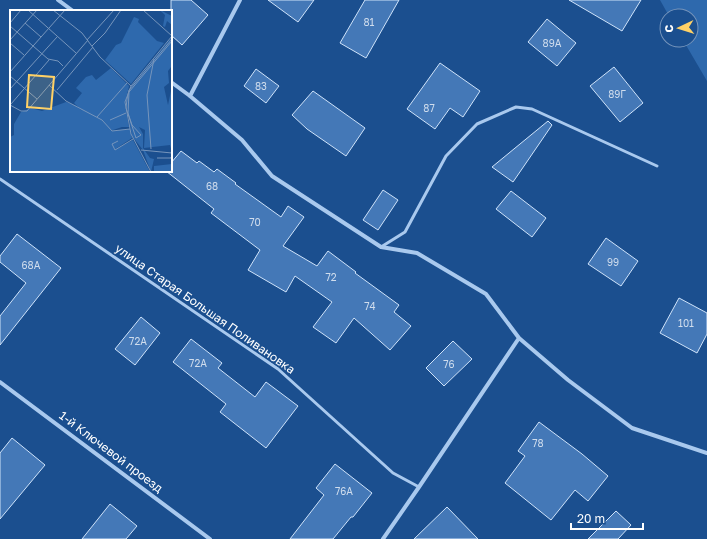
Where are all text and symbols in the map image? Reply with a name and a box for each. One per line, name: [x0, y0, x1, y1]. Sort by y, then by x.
north arrow: [659, 8, 699, 48]
inset map: [10, 10, 172, 172]
house number: 81: [364, 16, 375, 28]
text: С: [662, 24, 675, 33]
house number: 89А: [543, 37, 562, 49]
house number: 83: [255, 80, 267, 92]
house number: 89Г: [608, 88, 626, 100]
house number: 87: [423, 102, 435, 114]
house number: 68: [206, 180, 218, 192]
house number: 70: [249, 216, 261, 228]
street label: улица Старая Большая Поливановка: [112, 240, 298, 377]
house number: 99: [607, 256, 619, 268]
house number: 68А: [22, 259, 41, 271]
house number: 72: [325, 271, 337, 283]
house number: 74: [364, 300, 376, 312]
house number: 101: [678, 317, 694, 329]
house number: 72А: [129, 335, 147, 347]
house number: 72А: [189, 357, 207, 369]
house number: 76: [443, 358, 455, 370]
street label: 1-й Ключевой проезд: [57, 408, 166, 495]
house number: 78: [532, 437, 544, 449]
house number: 76А: [335, 485, 353, 497]
scale bar: [571, 505, 643, 531]
text: 20 m: [577, 511, 605, 526]

